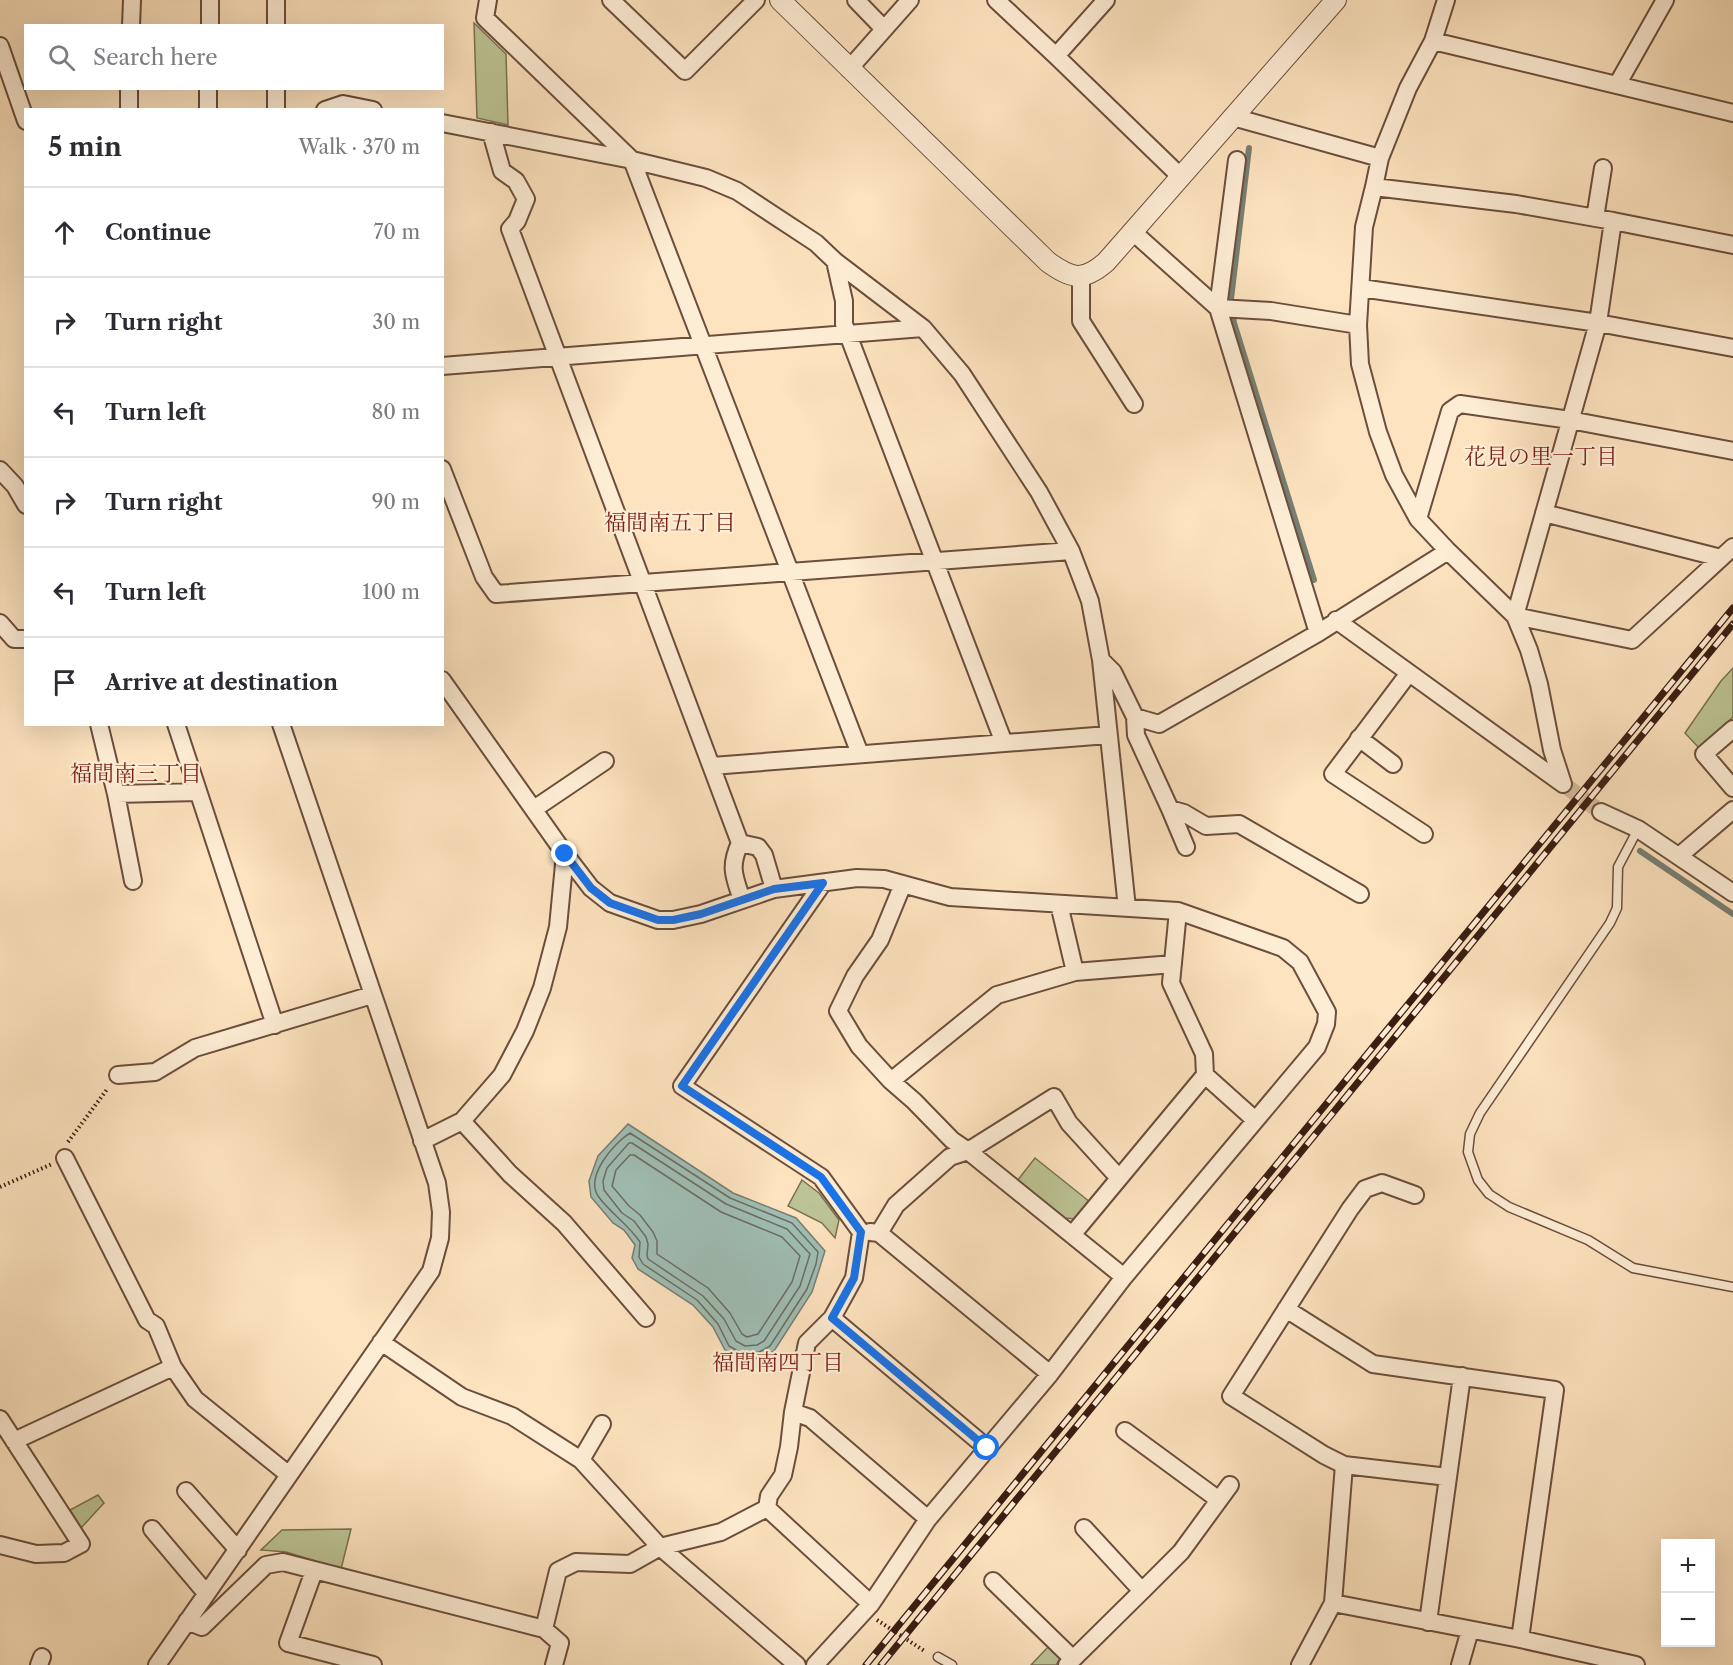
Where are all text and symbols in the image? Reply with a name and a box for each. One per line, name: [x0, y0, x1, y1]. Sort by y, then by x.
search box: [24, 24, 444, 90]
icon: search: [45, 41, 78, 74]
text: Search here: [93, 44, 218, 71]
text: 5 min: [48, 131, 122, 163]
text: Walk · 370 m: [298, 135, 420, 159]
icon: ahead: [48, 216, 81, 249]
text: Continue: [105, 219, 211, 246]
text: 70 m: [374, 220, 420, 244]
icon: right: [48, 306, 81, 339]
text: Turn right: [105, 309, 223, 336]
text: 30 m: [372, 310, 420, 334]
icon: left: [48, 396, 81, 429]
text: Turn left: [105, 399, 206, 426]
text: 80 m: [372, 400, 420, 424]
district label: 花見の里一丁目: [1464, 443, 1618, 470]
icon: right: [48, 486, 81, 519]
text: Turn right: [105, 489, 223, 516]
text: 90 m: [372, 490, 420, 514]
district label: 福間南五丁目: [604, 509, 736, 536]
icon: left: [48, 576, 81, 609]
text: Turn left: [105, 579, 206, 606]
text: 100 m: [362, 580, 420, 604]
icon: arrive: [48, 666, 81, 699]
text: Arrive at destination: [105, 669, 338, 696]
district label: 福間南三丁目: [70, 760, 202, 787]
route end: [551, 840, 577, 866]
district label: 福間南四丁目: [712, 1349, 844, 1376]
route start: [973, 1434, 999, 1460]
map controls: [1661, 1539, 1715, 1647]
button: +: [1661, 1539, 1715, 1593]
button: −: [1661, 1593, 1715, 1647]

